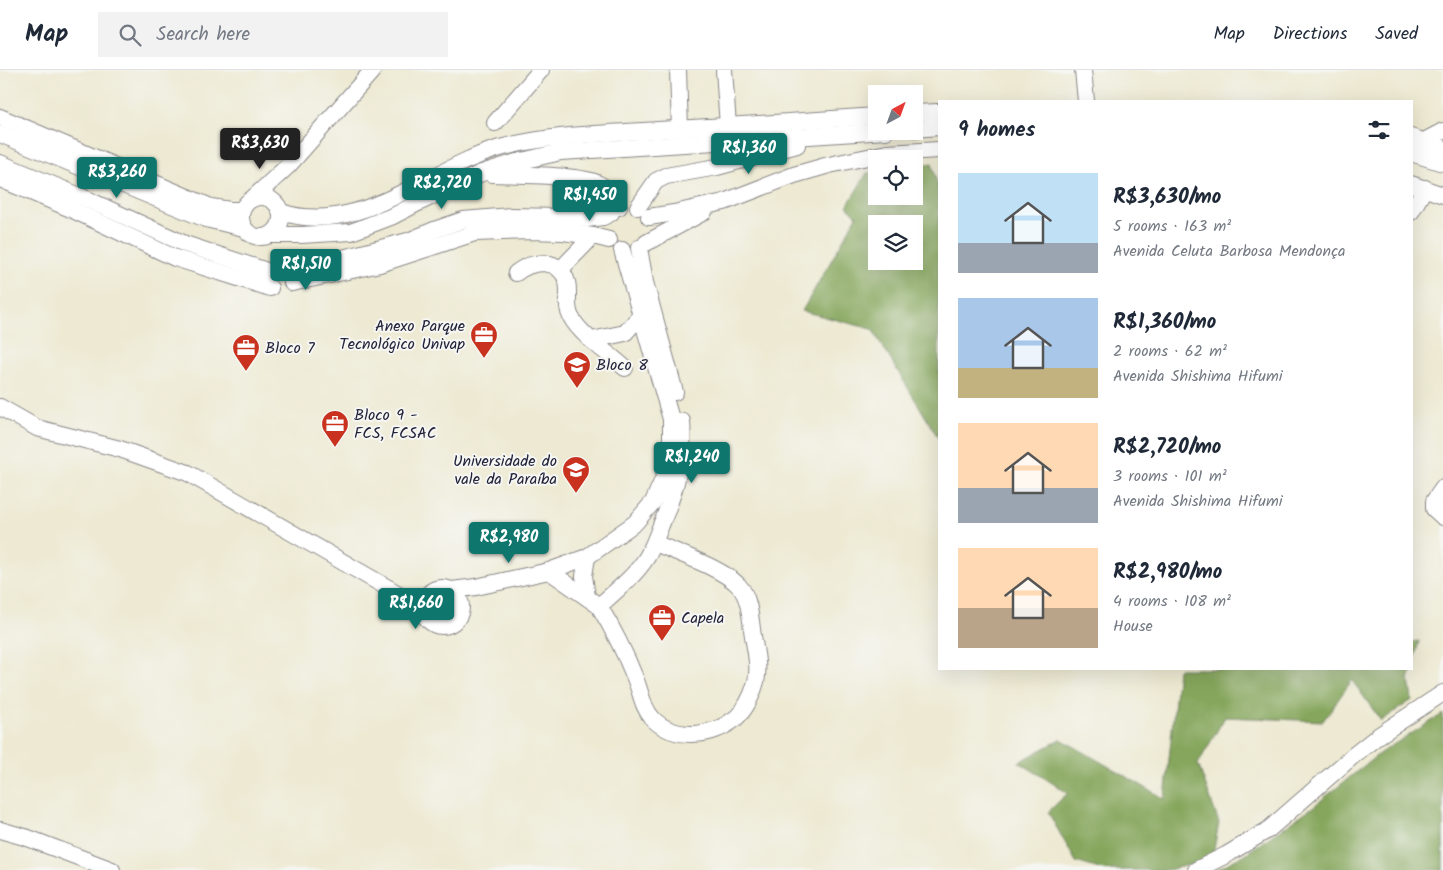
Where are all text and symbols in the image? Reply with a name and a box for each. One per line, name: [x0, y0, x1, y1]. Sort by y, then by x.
search box: [98, 12, 448, 57]
text: Map: [25, 15, 68, 54]
text: Search here: [156, 20, 250, 50]
text: Map: [1213, 20, 1245, 49]
text: Directions: [1273, 20, 1347, 49]
text: Saved: [1375, 20, 1418, 49]
icon: search: [116, 21, 144, 49]
north arrow: [868, 85, 922, 140]
map controls: [868, 85, 923, 270]
text: 9 homes: [958, 114, 1035, 147]
icon: filters: [1365, 116, 1393, 144]
pin: R$3,630: [214, 128, 306, 170]
text: R$3,630: [231, 131, 289, 156]
pin: R$1,360: [703, 132, 795, 175]
text: R$1,360: [722, 136, 776, 161]
button: locate: [868, 150, 923, 205]
pin: R$3,260: [71, 156, 163, 199]
text: R$3,260: [88, 160, 146, 185]
pin: R$2,720: [396, 168, 488, 210]
text: R$2,720: [413, 171, 471, 196]
pin: R$1,450: [544, 180, 636, 222]
text: R$3,630/mo: [1113, 181, 1221, 214]
text: R$1,450: [563, 183, 617, 208]
icon: home: [998, 193, 1058, 253]
text: 5 rooms · 163 m²: [1113, 214, 1231, 239]
button: layers: [868, 215, 923, 270]
text: Avenida Celuta Barbosa Mendonça: [1113, 239, 1346, 264]
pin: R$1,510: [260, 248, 352, 291]
text: R$1,510: [281, 252, 331, 277]
text: R$1,360/mo: [1113, 306, 1216, 339]
place label: Anexo Parque Tecnológico Univap: [339, 314, 465, 357]
icon: home: [998, 318, 1058, 378]
office icon: Anexo Parque Tecnológico Univap: [469, 320, 499, 359]
office icon: Bloco 7: [231, 333, 261, 372]
place label: Bloco 7: [265, 336, 315, 361]
text: 2 rooms · 62 m²: [1113, 339, 1227, 364]
school or university icon: Bloco 8: [562, 350, 592, 389]
place label: Bloco 8: [596, 353, 648, 378]
text: Avenida Shishima Hifumi: [1113, 364, 1282, 389]
place label: Bloco 9 - FCS, FCSAC: [354, 403, 436, 446]
office icon: Bloco 9 - FCS, FCSAC: [320, 409, 350, 448]
text: R$2,720/mo: [1113, 431, 1221, 464]
pin: R$1,240: [646, 442, 738, 484]
icon: home: [998, 443, 1058, 503]
text: R$1,240: [665, 445, 719, 470]
place label: Universidade do vale da Paraíba: [453, 449, 557, 492]
school or university icon: Universidade do vale da Paraíba: [561, 455, 591, 494]
text: 3 rooms · 101 m²: [1113, 464, 1227, 489]
text: Avenida Shishima Hifumi: [1113, 489, 1282, 514]
pin: R$2,980: [463, 522, 555, 564]
text: R$2,980: [480, 525, 538, 550]
text: R$2,980/mo: [1113, 556, 1222, 589]
icon: home: [998, 568, 1058, 628]
pin: R$1,660: [370, 588, 462, 630]
text: 4 rooms · 108 m²: [1113, 589, 1231, 614]
text: R$1,660: [389, 591, 443, 616]
office icon: Capela: [647, 603, 677, 642]
place label: Capela: [681, 606, 724, 631]
text: House: [1113, 614, 1153, 639]

